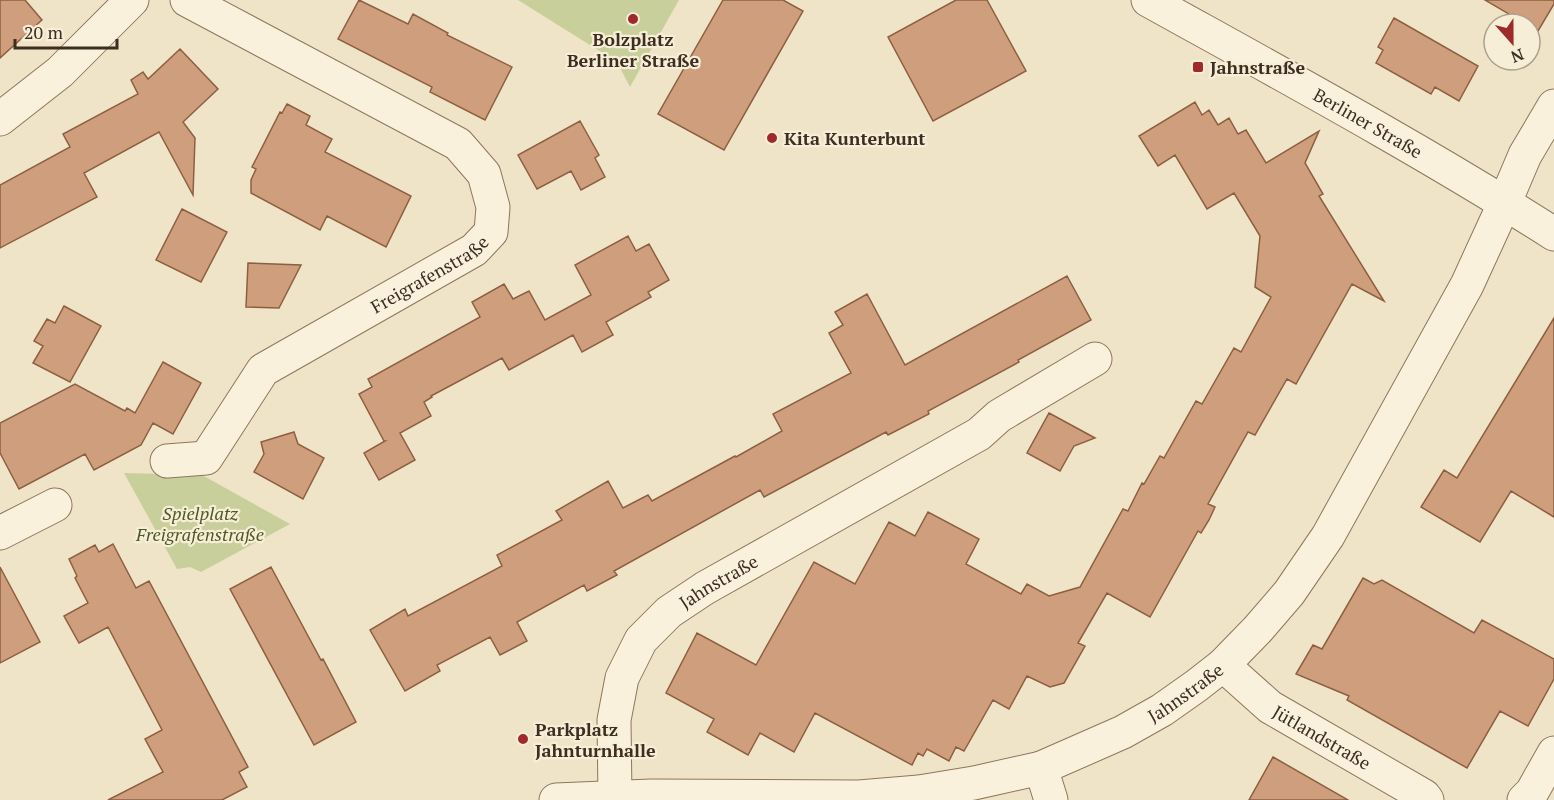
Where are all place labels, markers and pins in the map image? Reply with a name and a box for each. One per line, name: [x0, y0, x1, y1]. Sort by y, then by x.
marker: Bolzplatz Berliner Straße: [626, 12, 640, 26]
place label: Bolzplatz Berliner Straße: [567, 27, 699, 72]
place label: Jahnstraße: [1210, 55, 1305, 79]
marker: Jahnstraße: [1191, 60, 1205, 74]
place label: Kita Kunterbunt: [784, 126, 926, 150]
marker: Kita Kunterbunt: [765, 131, 779, 145]
place label: Parkplatz Jahnturnhalle: [535, 717, 656, 762]
marker: Parkplatz Jahnturnhalle: [516, 732, 530, 746]

